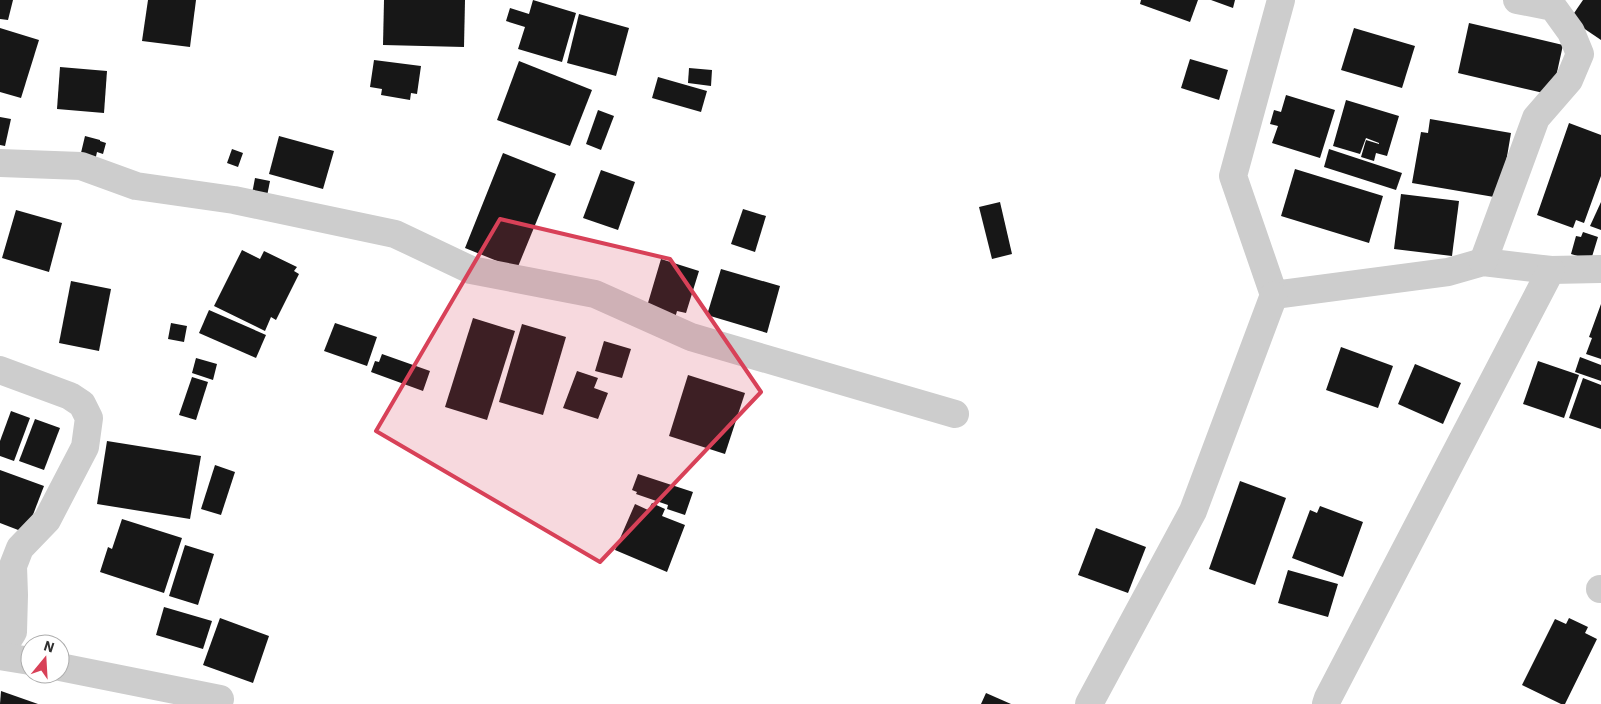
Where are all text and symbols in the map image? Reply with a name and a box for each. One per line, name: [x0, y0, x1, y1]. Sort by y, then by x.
north arrow: [20, 634, 70, 684]
text: N: [41, 637, 57, 657]

